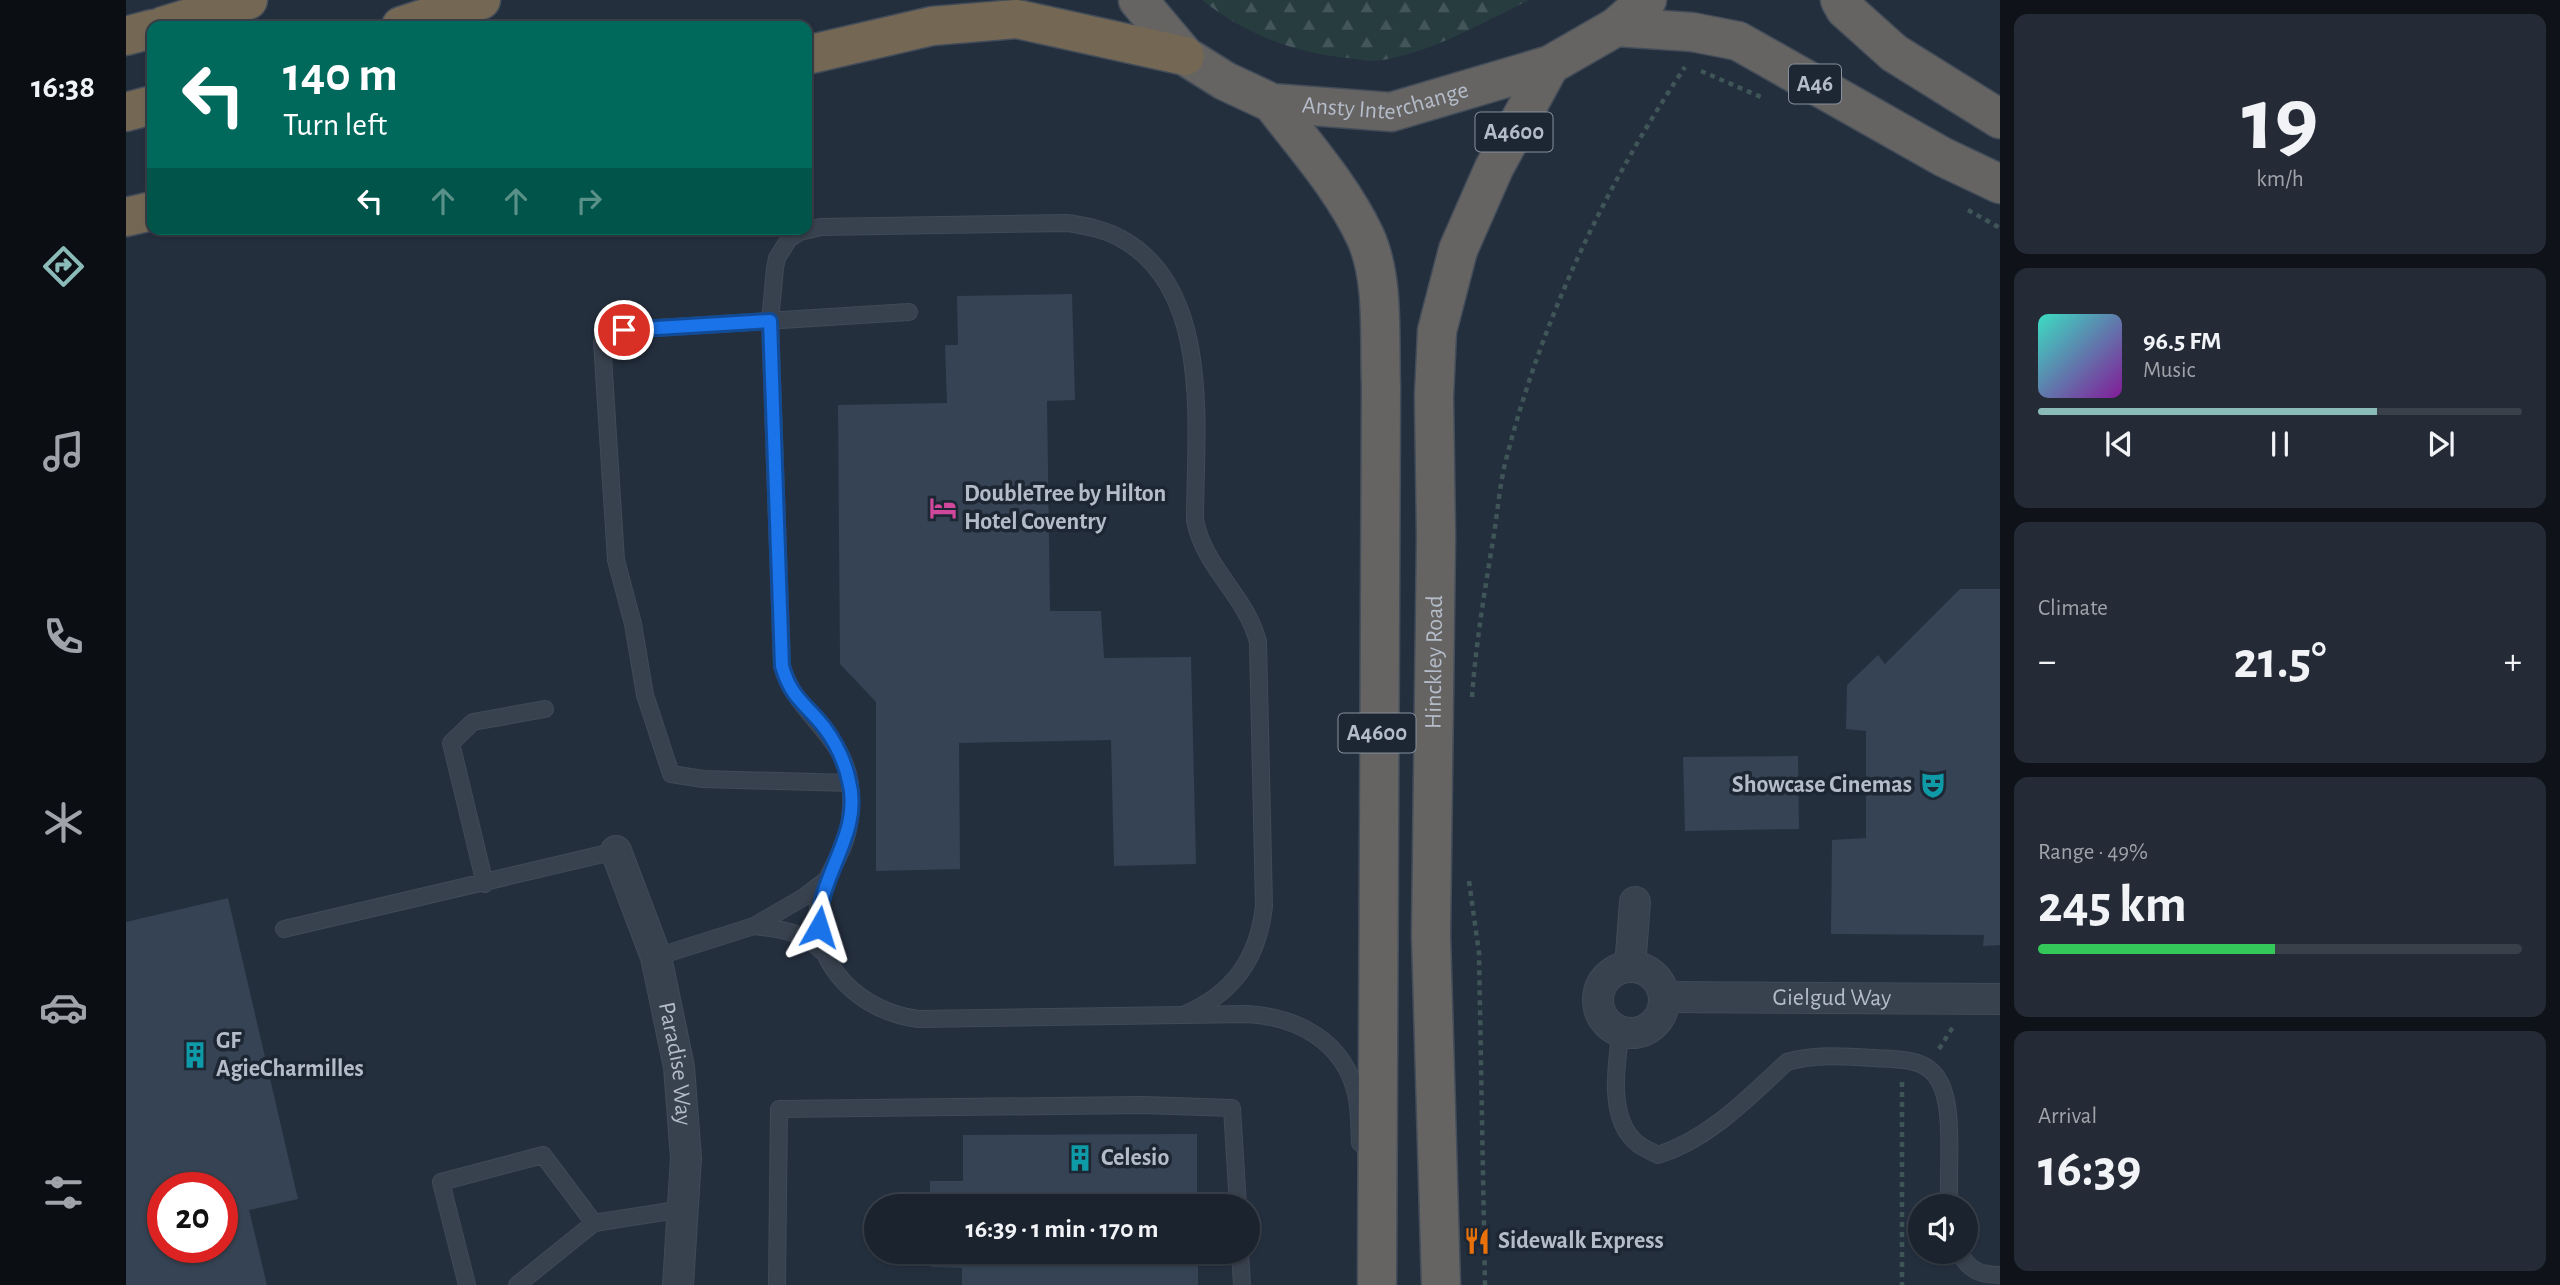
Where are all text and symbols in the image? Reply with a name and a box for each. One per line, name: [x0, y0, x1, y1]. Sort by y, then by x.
icon: left: [168, 49, 259, 140]
text: 140 m: [283, 51, 398, 100]
road number: A46: [1789, 64, 1841, 104]
text: 16:38: [31, 71, 95, 103]
text: 19: [2242, 75, 2318, 166]
street label: Ansty Interchange: [1301, 78, 1471, 124]
text: Turn left: [283, 109, 387, 141]
road number: A4600: [1476, 113, 1552, 152]
text: km/h: [2256, 168, 2304, 191]
icon: left: [351, 182, 389, 220]
icon: ahead: [424, 182, 462, 220]
icon: ahead: [497, 182, 535, 220]
icon: right: [570, 182, 608, 220]
icon: directions: [39, 242, 88, 291]
pin: [594, 300, 654, 360]
icon: arrive: [605, 311, 643, 349]
text: 96.5 FM: [2143, 328, 2222, 354]
text: Music: [2143, 359, 2195, 382]
icon: previous: [2100, 425, 2138, 463]
icon: pause: [2261, 425, 2299, 463]
icon: next: [2422, 425, 2460, 463]
icon: music: [39, 427, 88, 476]
place label: DoubleTree by Hilton Hotel Coventry: [964, 482, 1166, 534]
hotel icon: DoubleTree by Hilton Hotel Coventry: [928, 493, 958, 523]
street label: Hinckley Road: [1422, 595, 1447, 729]
text: Climate: [2038, 597, 2108, 620]
icon: phone: [39, 612, 88, 661]
text: 21.5°: [2234, 635, 2326, 687]
text: −: [2038, 643, 2056, 681]
text: +: [2504, 643, 2522, 681]
road number: A4600: [1338, 713, 1416, 752]
theatre icon: Showcase Cinemas: [1918, 770, 1948, 800]
place label: Showcase Cinemas: [1732, 773, 1912, 797]
icon: climate: [39, 798, 88, 847]
text: Range · 49%: [2038, 841, 2148, 864]
text: 245 km: [2038, 879, 2187, 931]
position arrow: [782, 890, 856, 964]
icon: car: [39, 983, 88, 1032]
street label: Gielgud Way: [1773, 986, 1891, 1010]
street label: Paradise Way: [654, 1000, 695, 1126]
place label: GF AgieCharmilles: [216, 1029, 364, 1081]
building icon: GF AgieCharmilles: [180, 1040, 210, 1070]
text: Arrival: [2038, 1105, 2097, 1128]
building icon: Celesio: [1065, 1143, 1095, 1173]
text: 16:39: [2038, 1143, 2141, 1195]
place label: Celesio: [1101, 1146, 1169, 1170]
icon: filters: [39, 1168, 88, 1217]
speed limit sign: 20: [147, 1172, 238, 1263]
map controls: [1908, 1194, 1978, 1264]
button: sound: [1908, 1194, 1978, 1264]
text: 16:39 · 1 min · 170 m: [965, 1216, 1159, 1242]
restaurant icon: Sidewalk Express: [1462, 1226, 1492, 1256]
place label: Sidewalk Express: [1498, 1229, 1664, 1253]

